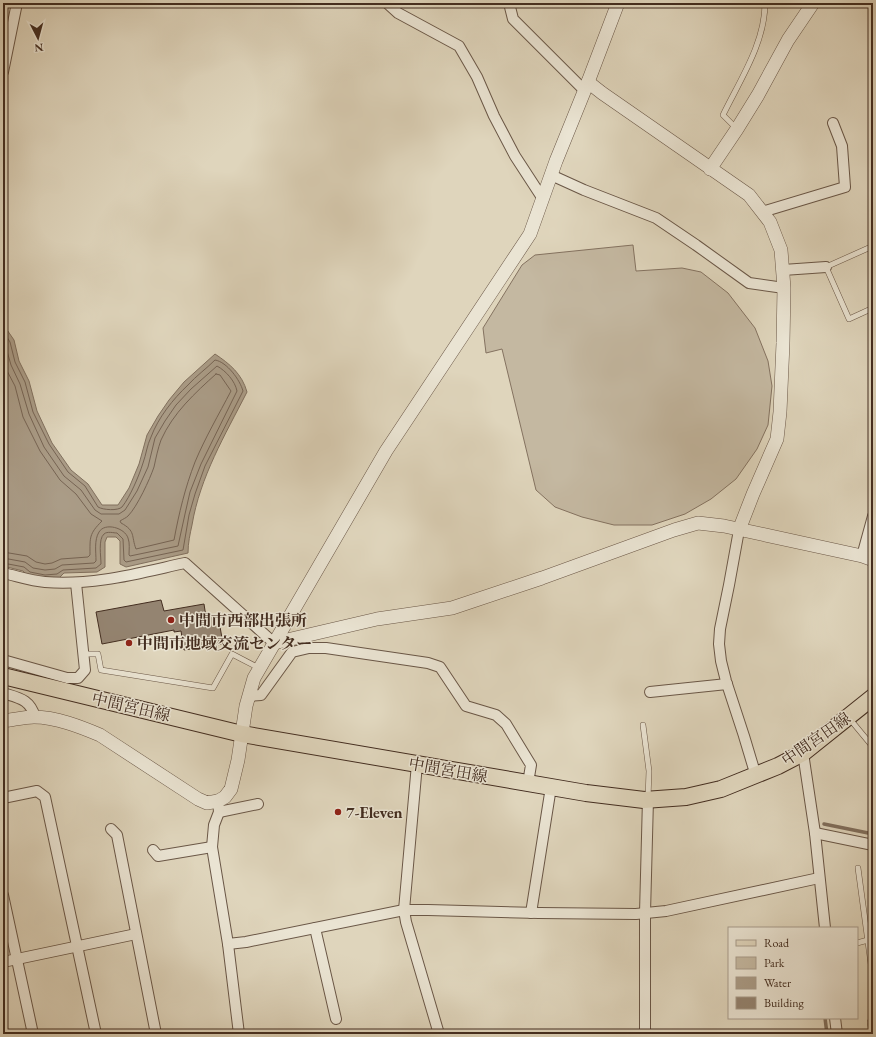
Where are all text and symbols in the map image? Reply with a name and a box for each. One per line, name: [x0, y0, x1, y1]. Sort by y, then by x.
north arrow: [18, 18, 58, 58]
text: N: [34, 41, 44, 55]
place label: 中間市西部出張所: [179, 610, 307, 631]
marker: 中間市西部出張所: [166, 615, 176, 625]
place label: 中間市地域交流センター: [137, 633, 312, 654]
marker: 中間市地域交流センター: [124, 638, 134, 648]
street label: 中間宮田線: [90, 688, 172, 726]
street label: 中間宮田線: [777, 707, 855, 771]
street label: 中間宮田線: [407, 753, 489, 787]
place label: 7-Eleven: [346, 802, 403, 823]
marker: 7-Eleven: [333, 807, 343, 817]
legend: [728, 927, 858, 1019]
text: Road: [764, 935, 790, 951]
text: Park: [764, 955, 785, 971]
text: Water: [764, 975, 791, 991]
text: Building: [764, 995, 805, 1011]

